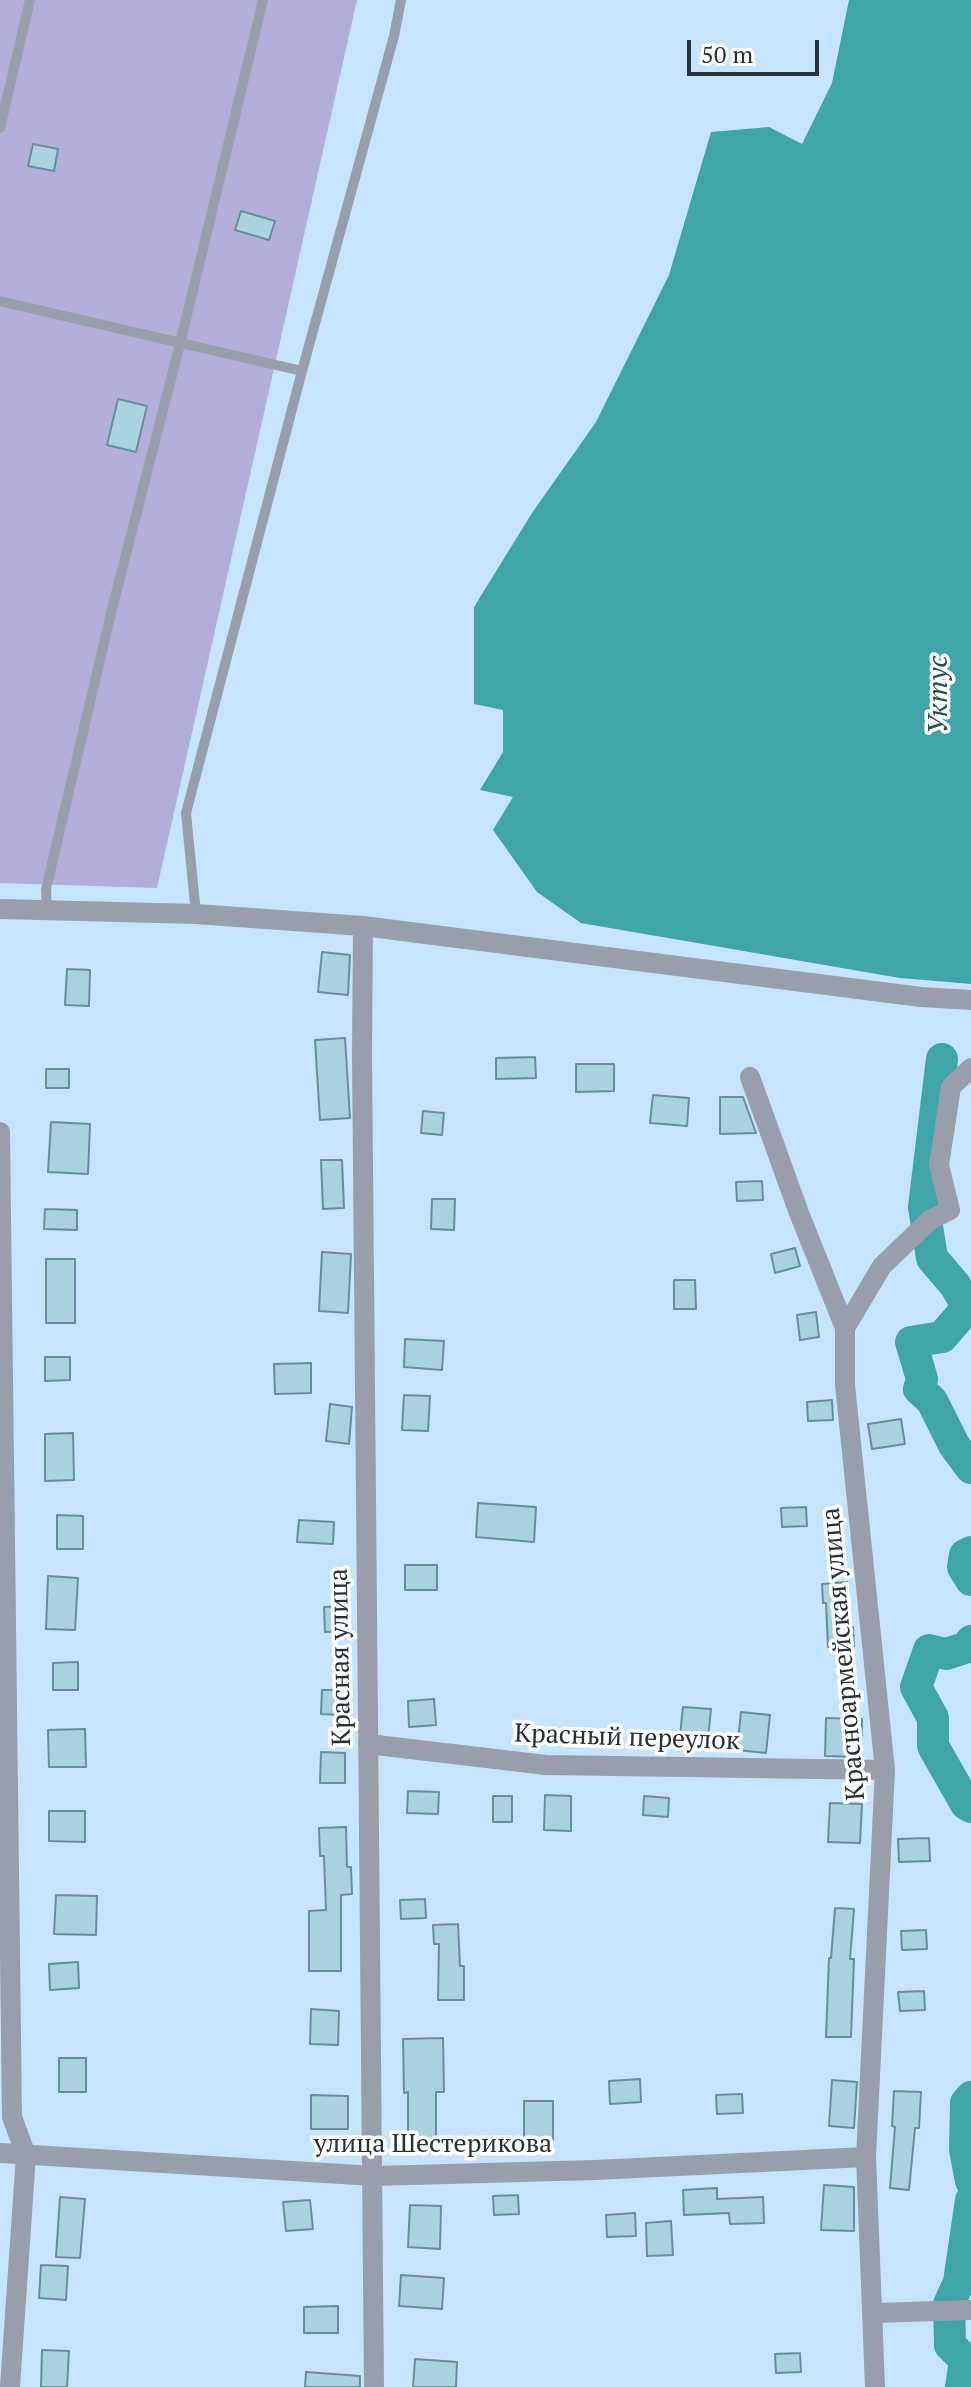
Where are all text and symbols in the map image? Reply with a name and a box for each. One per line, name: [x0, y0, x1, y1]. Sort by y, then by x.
scale bar: [691, 24, 823, 74]
text: 50 m: [701, 38, 753, 70]
water label: Уктус: [922, 656, 956, 734]
street label: Красноармейская улица: [816, 1506, 872, 1802]
street label: Красная улица: [324, 1568, 358, 1746]
street label: Красный переулок: [514, 1718, 740, 1758]
street label: улица Шестерикова: [314, 2129, 552, 2161]

